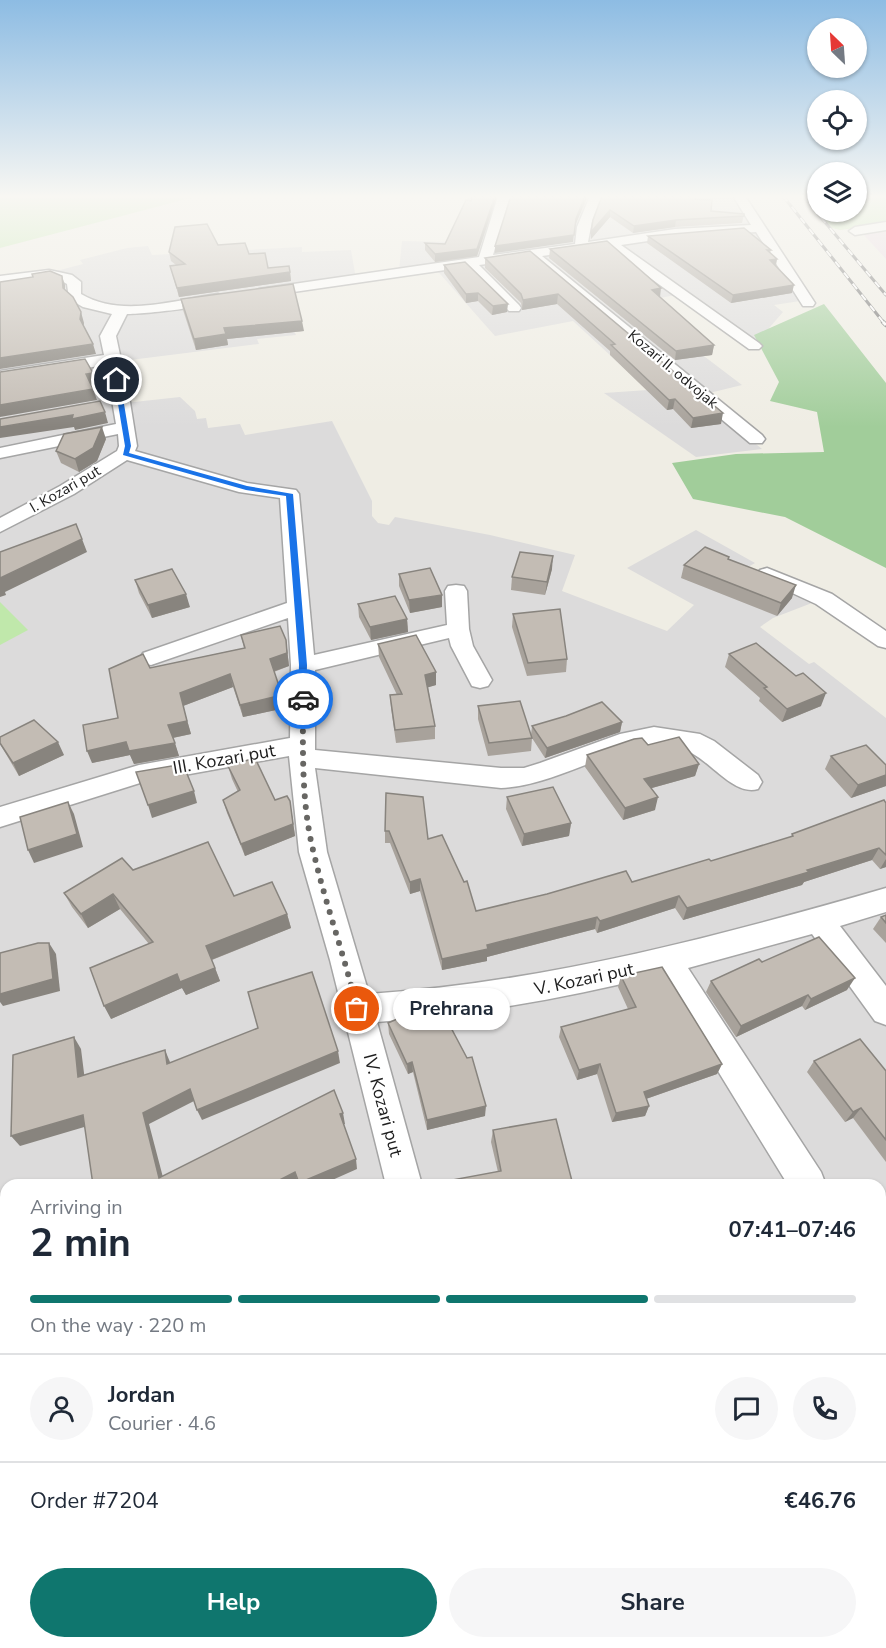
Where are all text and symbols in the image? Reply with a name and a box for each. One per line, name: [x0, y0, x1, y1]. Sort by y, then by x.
north arrow: [807, 18, 867, 78]
map controls: [807, 18, 867, 222]
button: locate: [807, 90, 867, 150]
button: layers: [807, 162, 867, 222]
street label: Kozari II. odvojak: [624, 325, 723, 413]
pin: [91, 354, 142, 405]
icon: home: [100, 363, 133, 396]
street label: I. Kozari put: [26, 460, 105, 517]
courier: [273, 669, 333, 729]
icon: car: [287, 683, 320, 716]
street label: III. Kozari put: [171, 738, 278, 780]
street label: V. Kozari put: [531, 957, 637, 1001]
pin: [331, 983, 382, 1034]
callout: Prehrana: [393, 988, 510, 1030]
icon: bag: [340, 992, 373, 1025]
text: Prehrana: [409, 995, 494, 1022]
street label: IV. Kozari put: [358, 1051, 408, 1160]
text: Arriving in: [30, 1194, 123, 1221]
text: 07:41–07:46: [728, 1215, 856, 1245]
text: 2 min: [30, 1217, 131, 1270]
text: On the way · 220 m: [30, 1312, 206, 1339]
button: person: [30, 1377, 93, 1440]
button: chat: [715, 1377, 778, 1440]
button: phone: [793, 1377, 856, 1440]
text: Jordan: [108, 1380, 175, 1410]
text: Courier · 4.6: [108, 1410, 216, 1437]
text: Order #7204: [30, 1486, 159, 1516]
text: €46.76: [785, 1486, 856, 1516]
button: Help: [30, 1568, 437, 1637]
button: Share: [449, 1568, 856, 1637]

